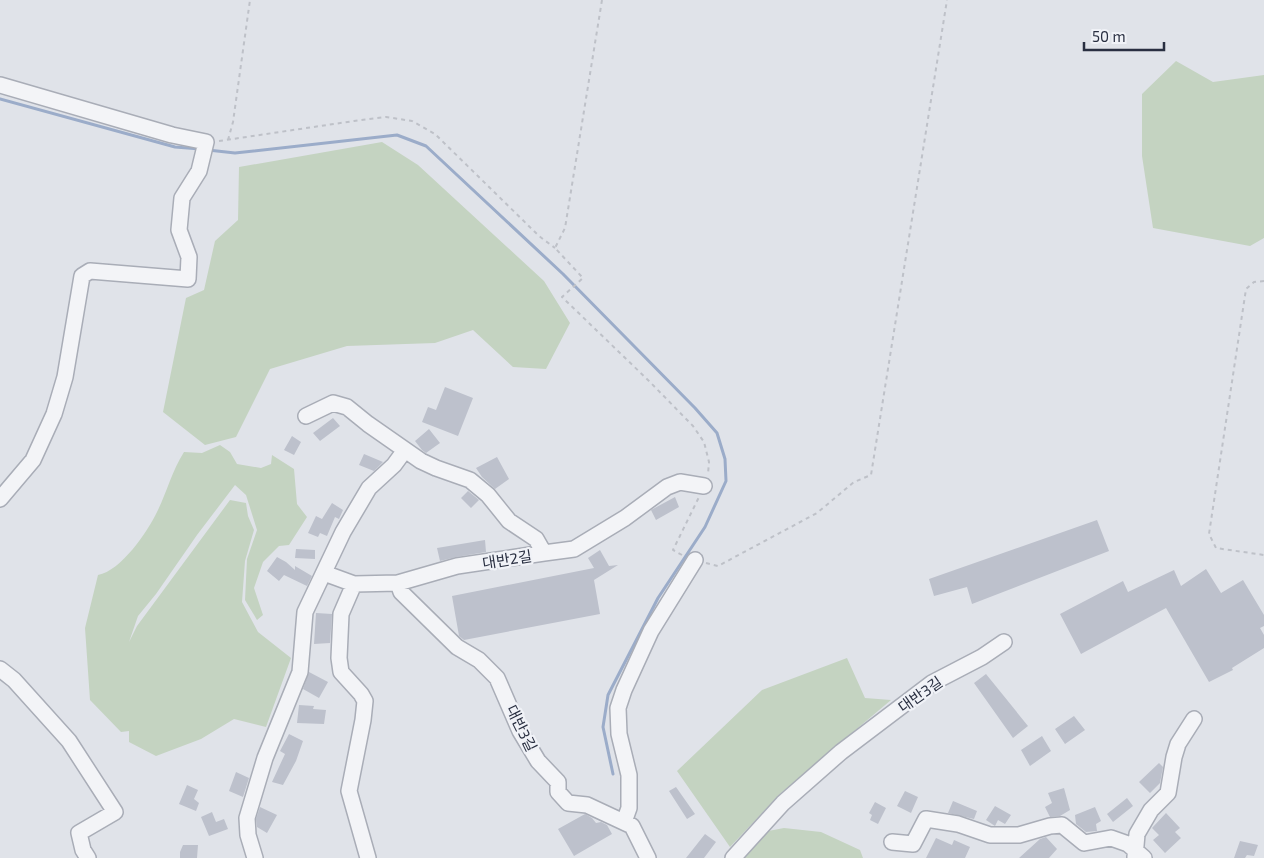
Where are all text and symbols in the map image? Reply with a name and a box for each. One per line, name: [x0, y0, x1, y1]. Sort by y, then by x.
scale bar: [1084, 20, 1164, 52]
text: 50 m: [1092, 27, 1126, 45]
street label: 대반2길: [481, 546, 533, 572]
street label: 대반3길: [894, 672, 946, 716]
street label: 대반3길: [503, 702, 541, 754]

